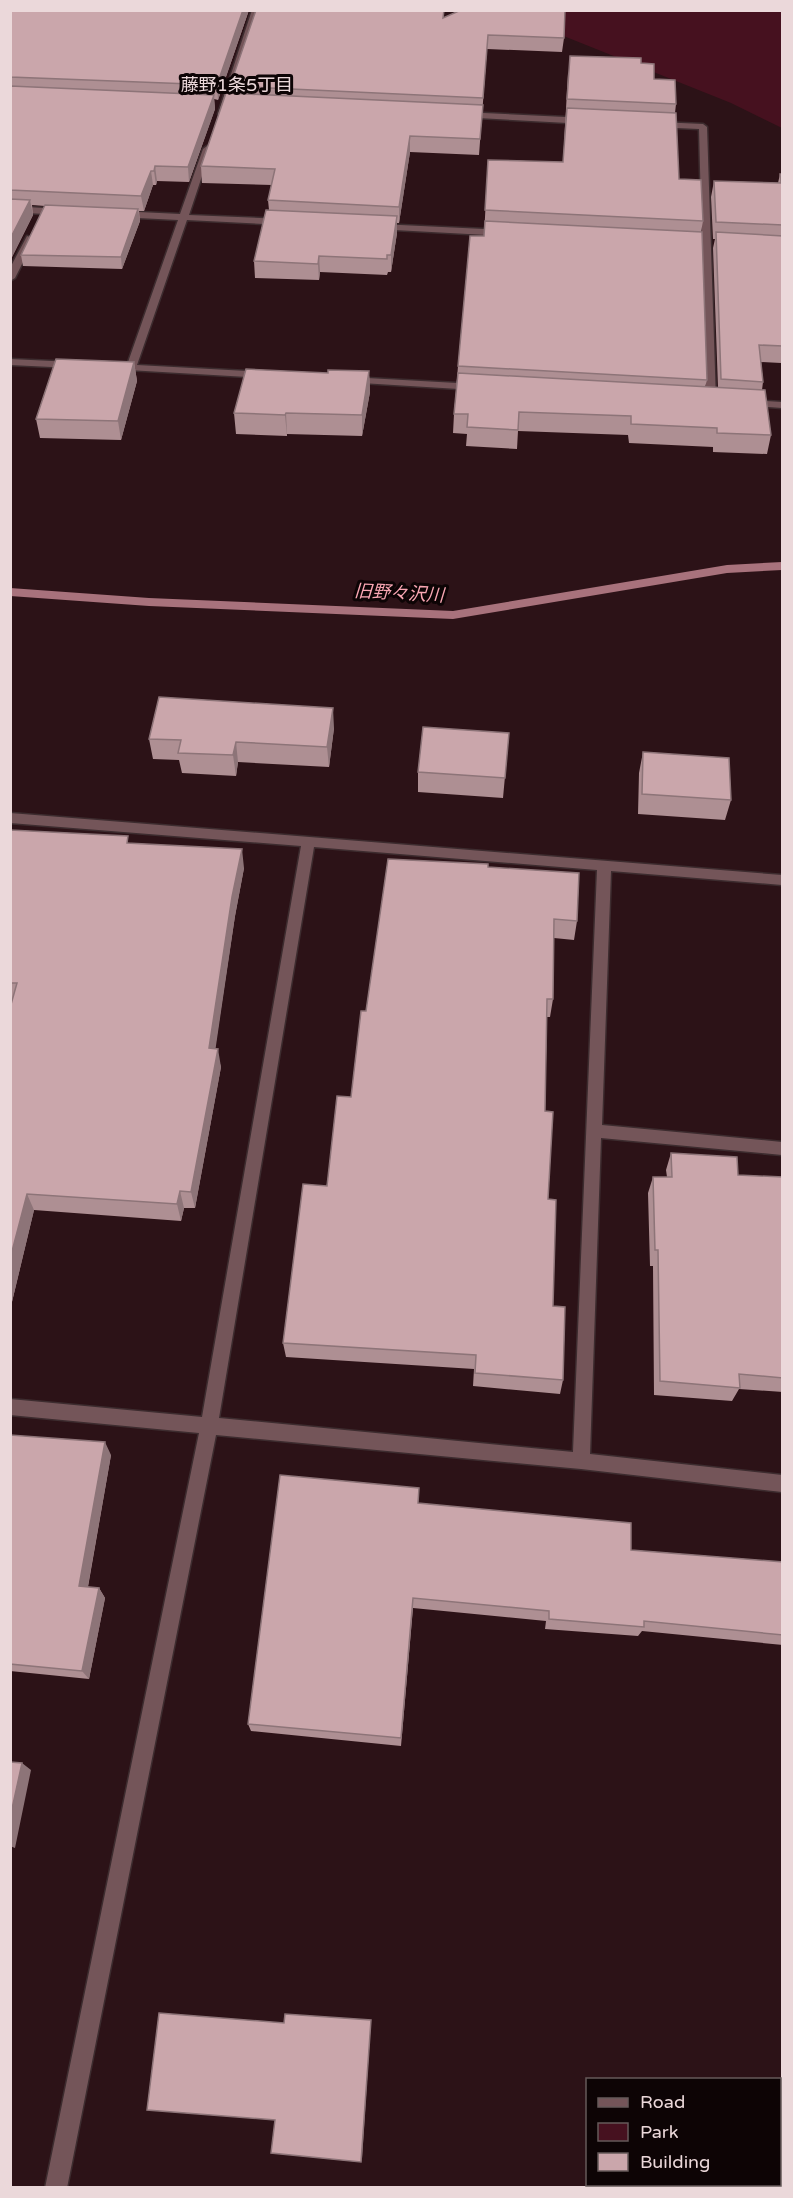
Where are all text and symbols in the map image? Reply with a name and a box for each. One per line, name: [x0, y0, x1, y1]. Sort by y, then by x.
district label: 藤野1条5丁目: [181, 74, 293, 96]
water label: 旧野々沢川: [353, 580, 447, 606]
legend: [586, 2078, 781, 2186]
text: Road: [640, 2091, 685, 2113]
text: Park: [640, 2121, 679, 2143]
text: Building: [640, 2151, 710, 2173]

